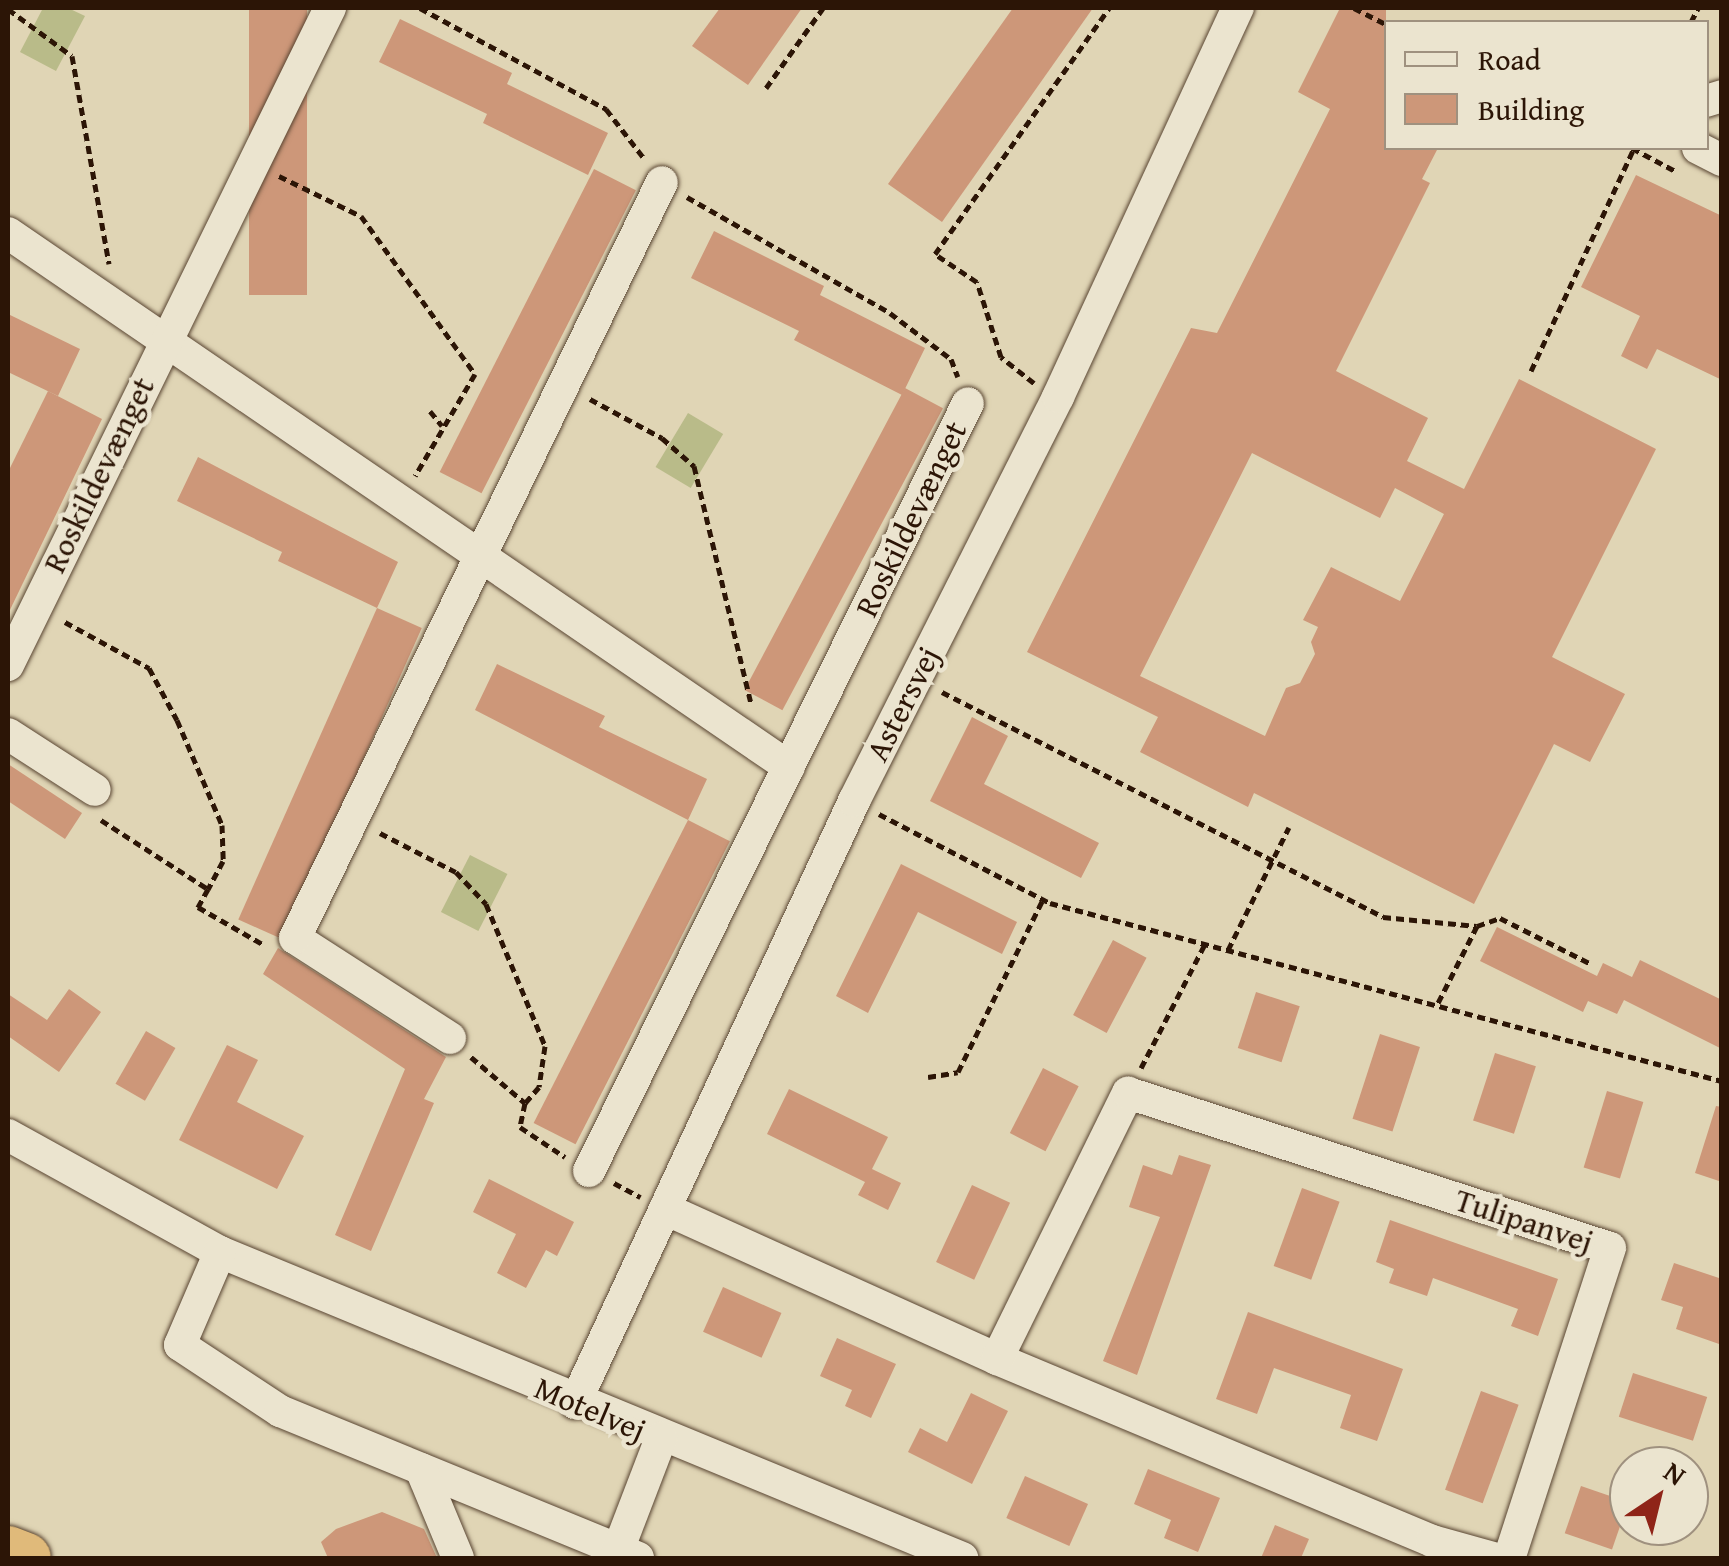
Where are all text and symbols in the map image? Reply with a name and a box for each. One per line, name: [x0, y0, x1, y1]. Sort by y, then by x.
legend: [1384, 20, 1709, 150]
text: Road: [1478, 37, 1541, 81]
text: Building: [1478, 87, 1584, 131]
street label: Roskildevænget: [35, 371, 163, 579]
street label: Roskildevænget: [847, 415, 975, 623]
street label: Astersvej: [858, 640, 948, 768]
street label: Tulipanvej: [1450, 1181, 1598, 1261]
street label: Motelvej: [529, 1369, 651, 1449]
north arrow: [1609, 1446, 1709, 1546]
text: N: [1656, 1450, 1695, 1495]

